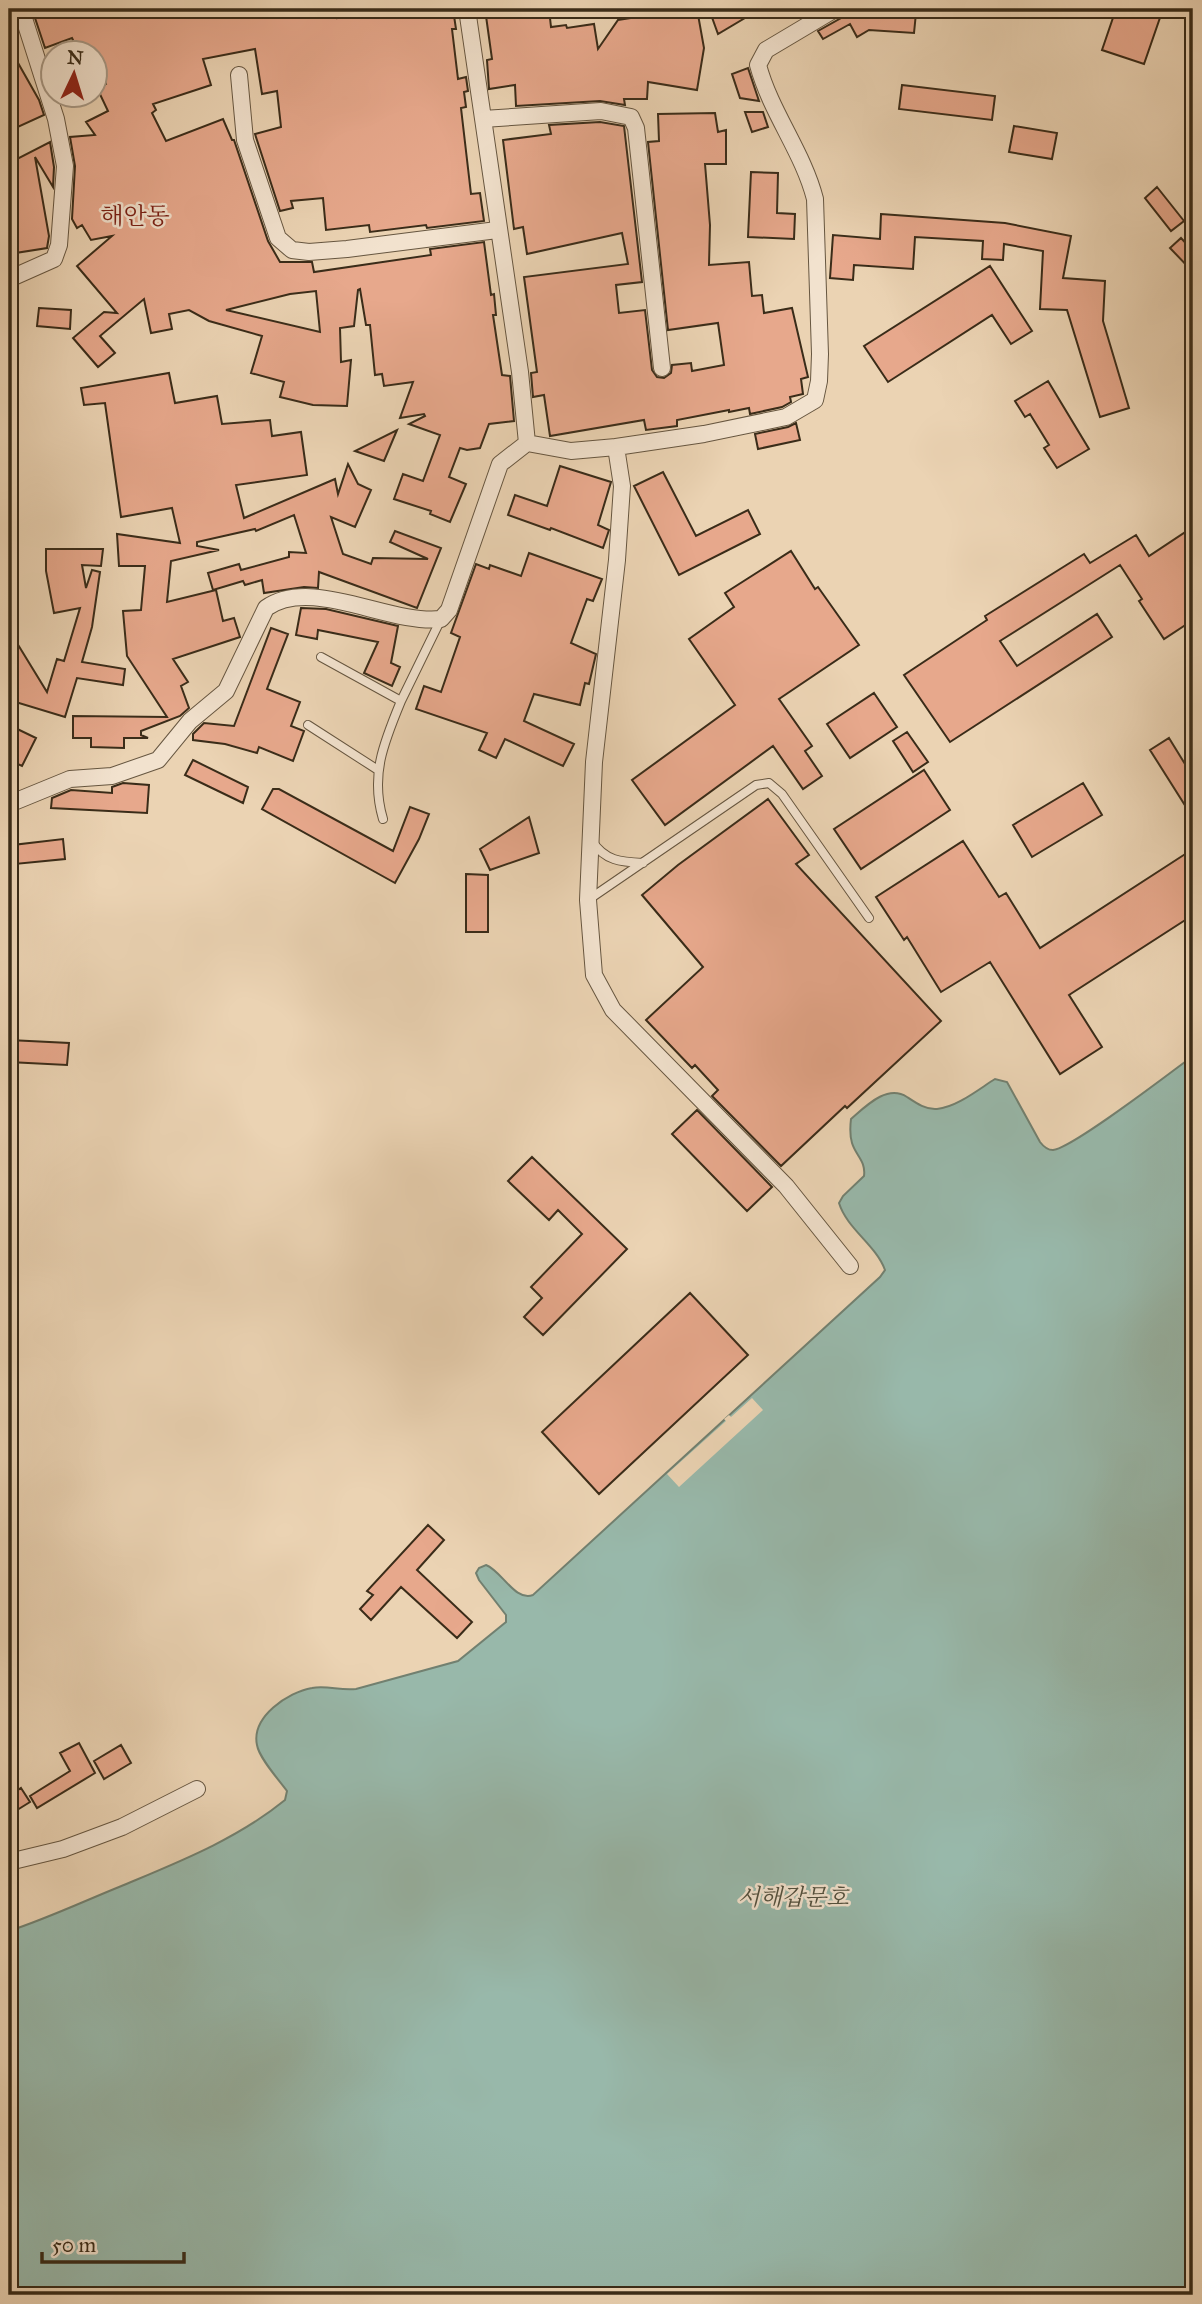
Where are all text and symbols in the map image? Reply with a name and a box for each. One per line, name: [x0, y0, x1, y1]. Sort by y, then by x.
north arrow: [38, 38, 108, 108]
text: N: [66, 46, 84, 70]
district label: 해안동: [100, 201, 170, 231]
water label: 서해갑문호: [737, 1883, 850, 1911]
scale bar: [42, 2220, 184, 2264]
text: 50 m: [52, 2232, 97, 2258]

